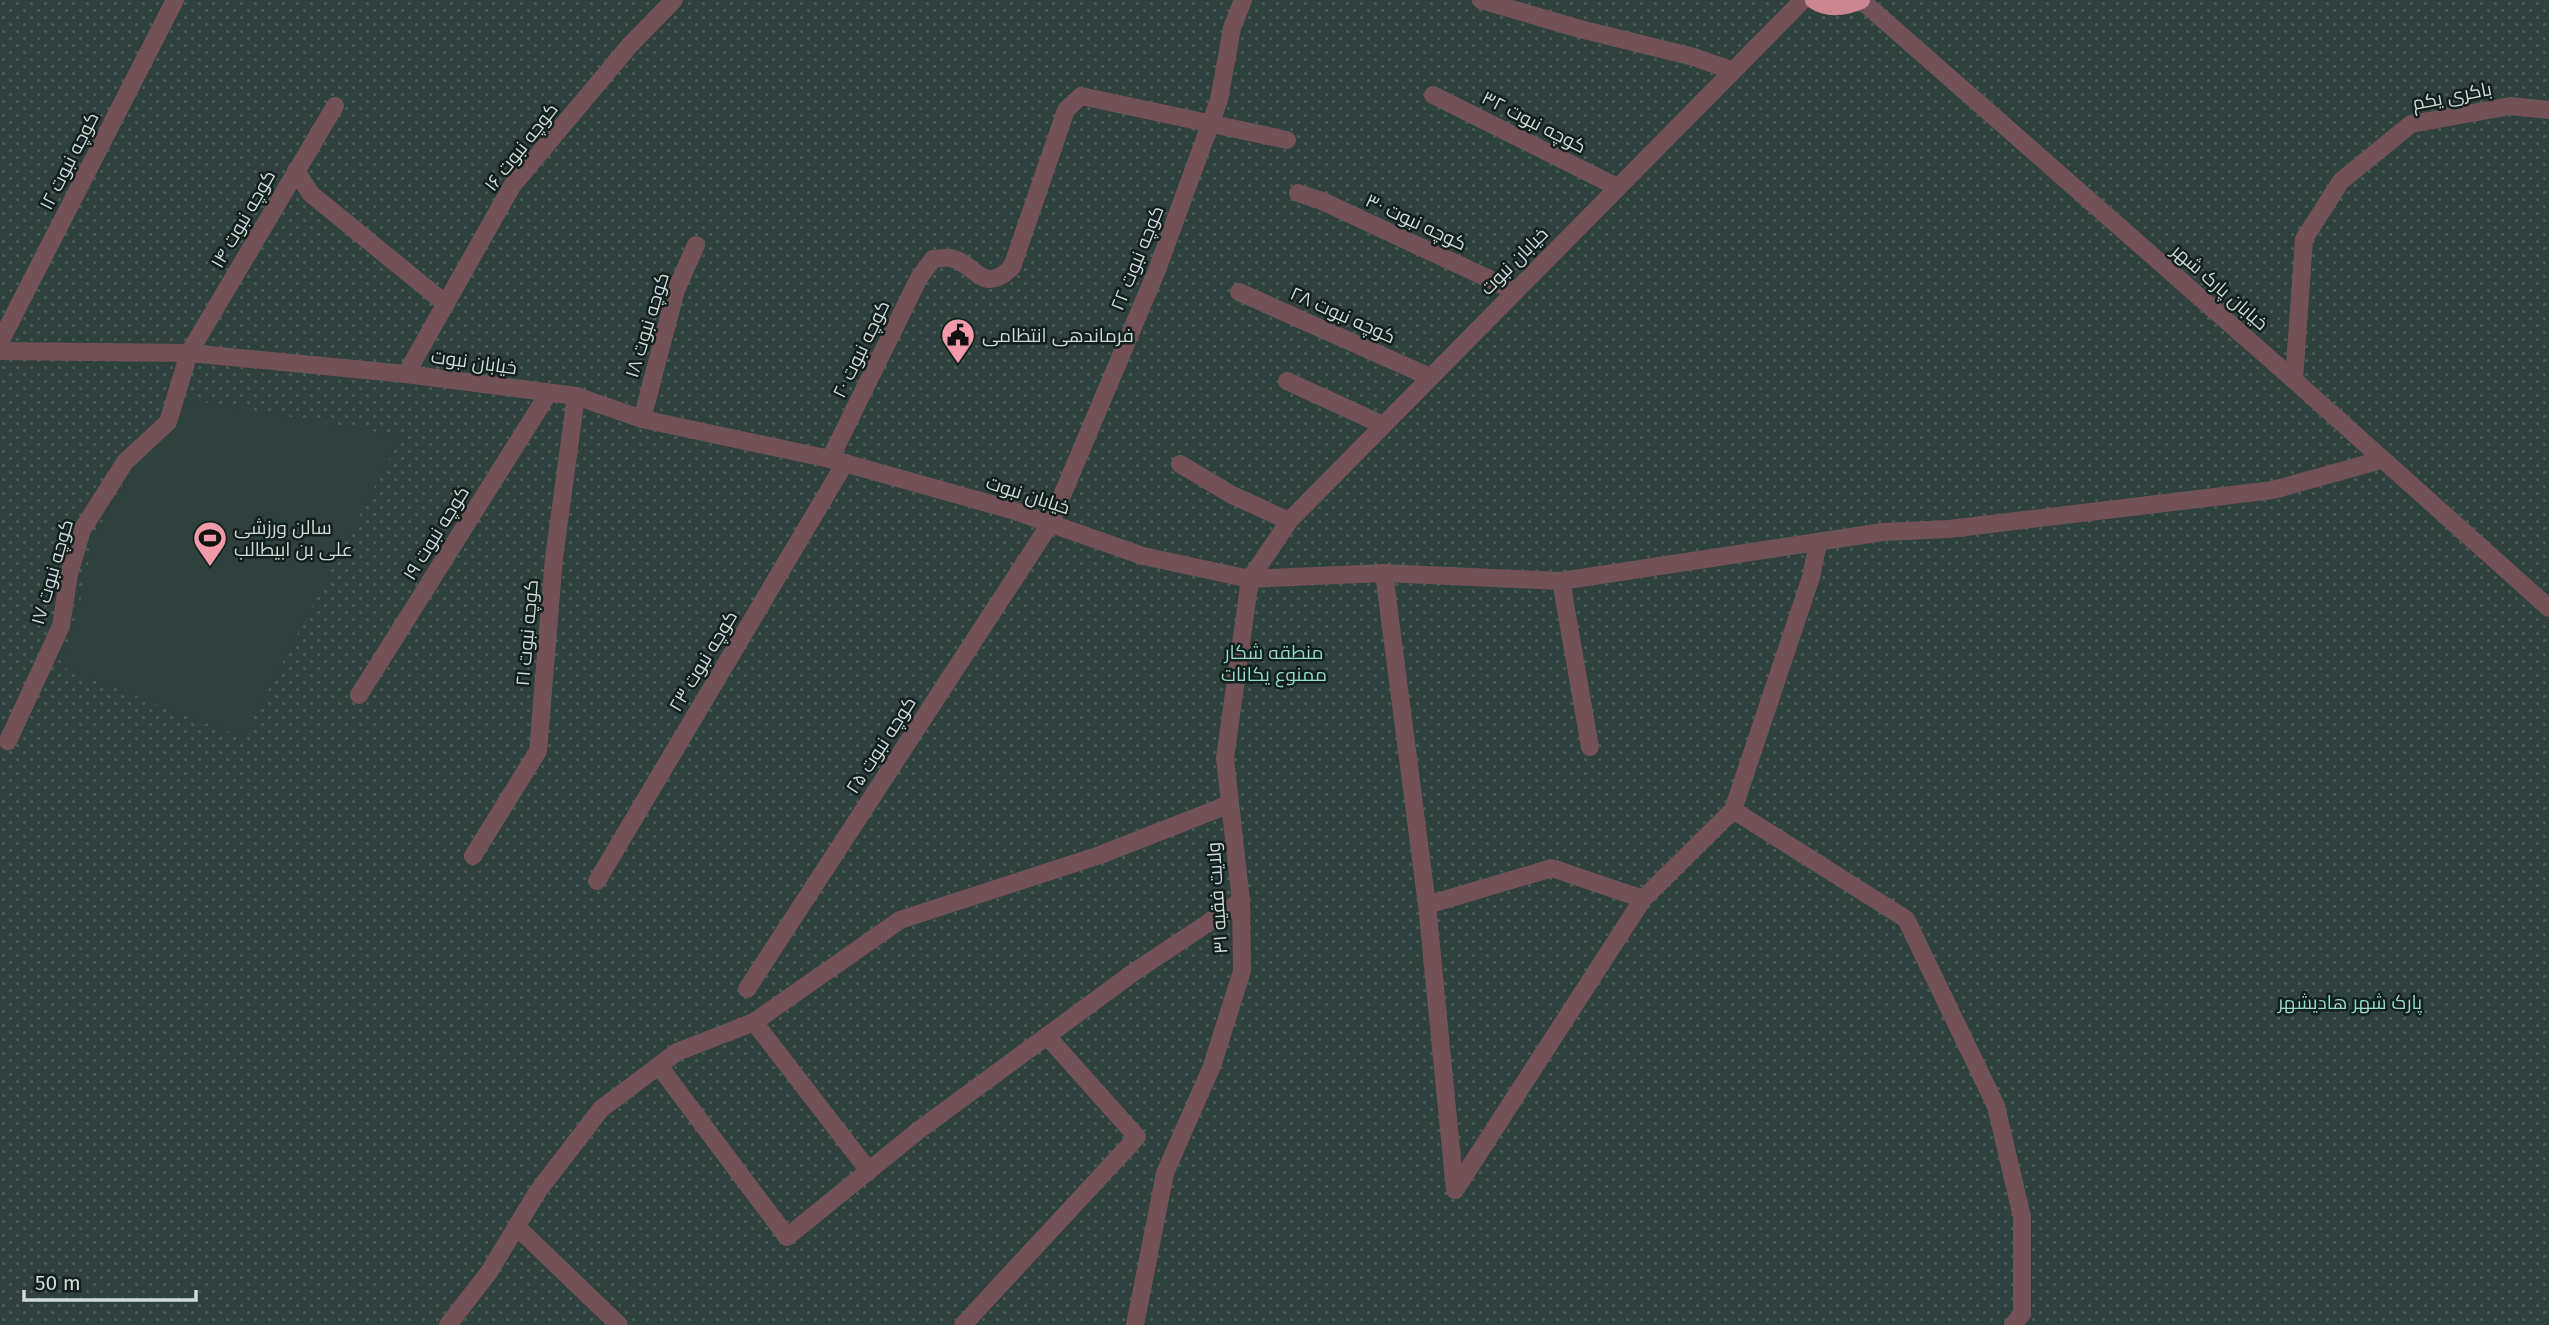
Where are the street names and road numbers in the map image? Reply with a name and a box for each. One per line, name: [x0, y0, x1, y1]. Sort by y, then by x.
street label: باکری یکم: [2410, 77, 2494, 117]
street label: کوچه نبوت ۳۲: [1478, 86, 1590, 159]
street label: کوچه نبوت ۱۶: [479, 98, 563, 196]
street label: کوچه نبوت ۱۲: [34, 108, 104, 214]
street label: کوچه نبوت ۱۴: [206, 166, 281, 273]
street label: کوچه نبوت ۳۰: [1361, 189, 1470, 256]
street label: کوچه نبوت ۲۲: [1106, 202, 1169, 314]
street label: خیابان نبوت: [1475, 222, 1553, 300]
street label: خیابان پارک شهر: [2166, 238, 2273, 336]
street label: کوچه نبوت ۱۸: [620, 270, 675, 381]
street label: کوچه نبوت ۲۸: [1286, 282, 1399, 349]
street label: کوچه نبوت ۲۰: [827, 296, 895, 402]
street label: خیابان نبوت: [429, 345, 519, 379]
street label: خیابان نبوت: [983, 471, 1073, 519]
street label: کوچه نبوت ۱۹: [398, 482, 475, 585]
street label: کوچه نبوت ۱۷: [26, 517, 79, 628]
street label: کوچه نبوت ۲۱: [511, 579, 544, 687]
street label: کوچه نبوت ۲۳: [664, 606, 743, 716]
street label: کوچه نبوت ۲۵: [841, 692, 922, 799]
street label: ولایت فقیه ۳۱: [1202, 841, 1232, 955]

